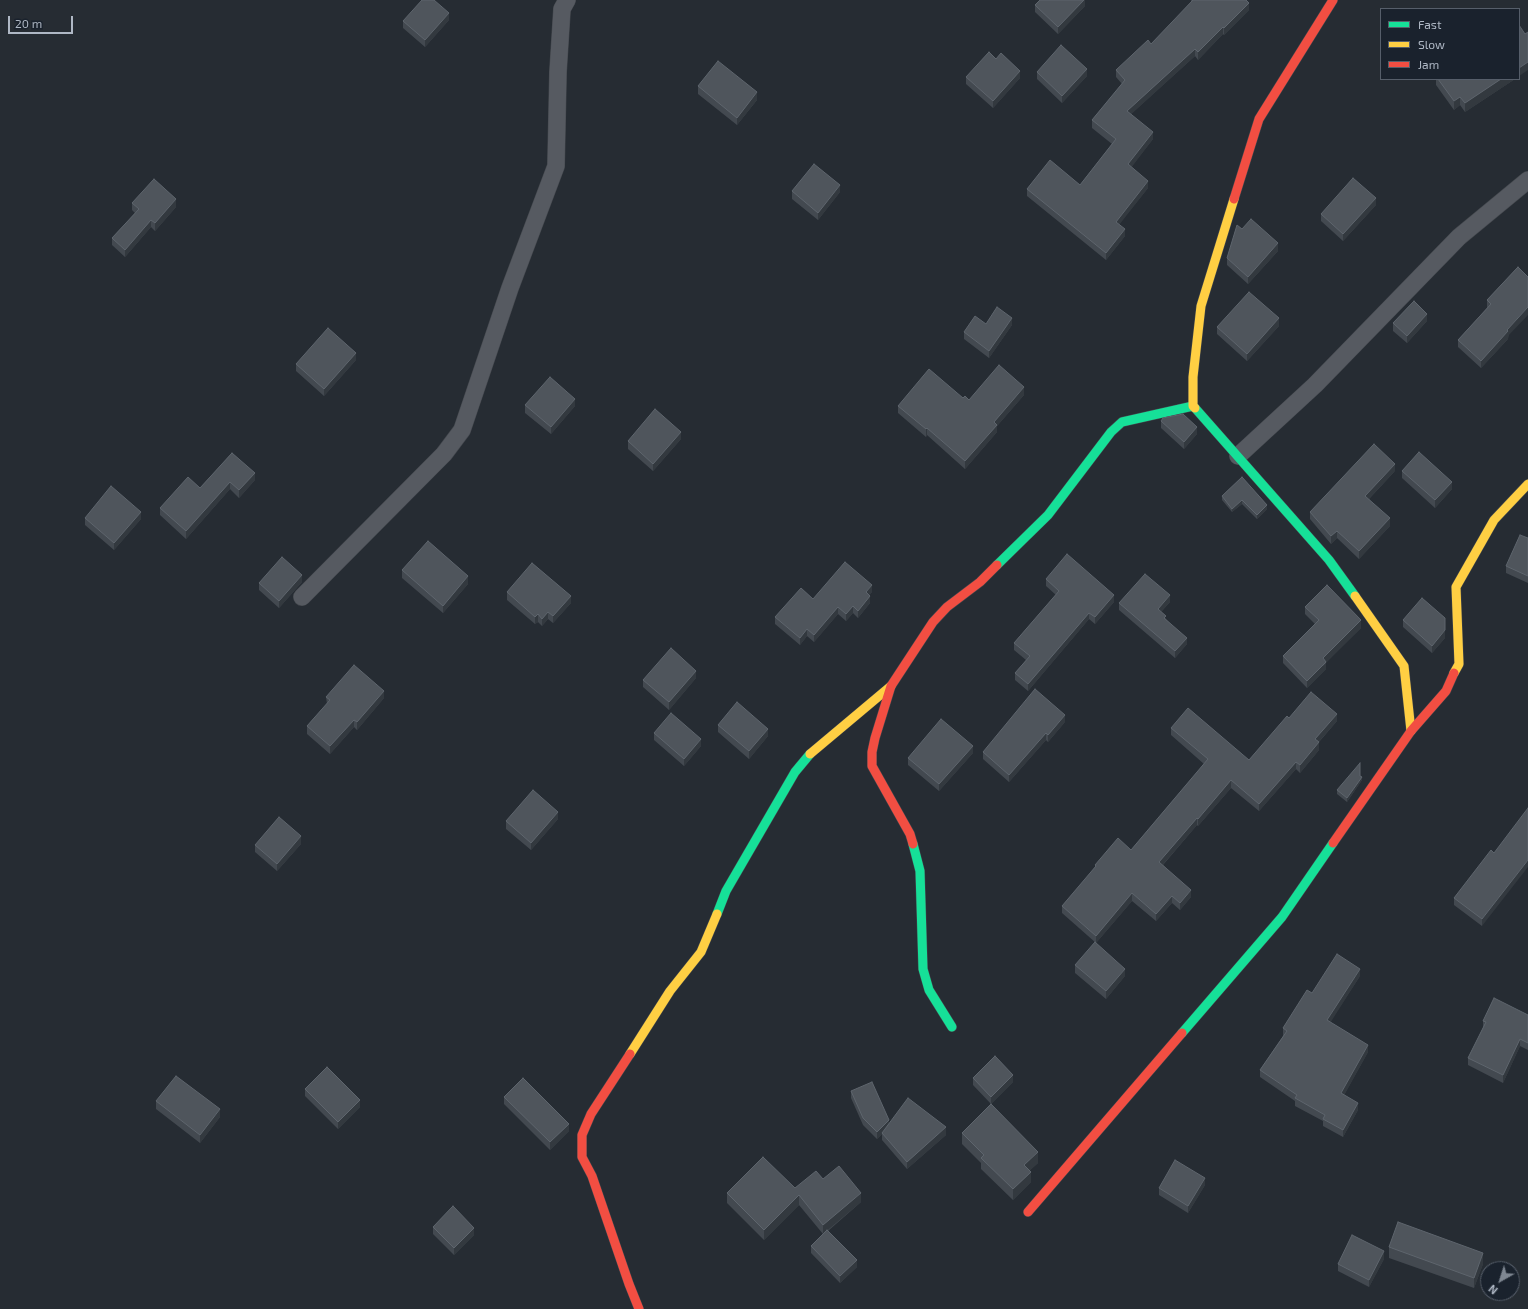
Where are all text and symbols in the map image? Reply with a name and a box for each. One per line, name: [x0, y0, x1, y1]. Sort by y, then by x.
scale bar: [10, 8, 75, 34]
legend: [1380, 8, 1520, 80]
text: 20 m: [15, 16, 42, 30]
text: Fast: [1418, 17, 1441, 31]
text: Slow: [1418, 37, 1445, 51]
text: Jam: [1418, 57, 1439, 71]
north arrow: [1480, 1261, 1520, 1301]
text: N: [1486, 1282, 1500, 1297]

